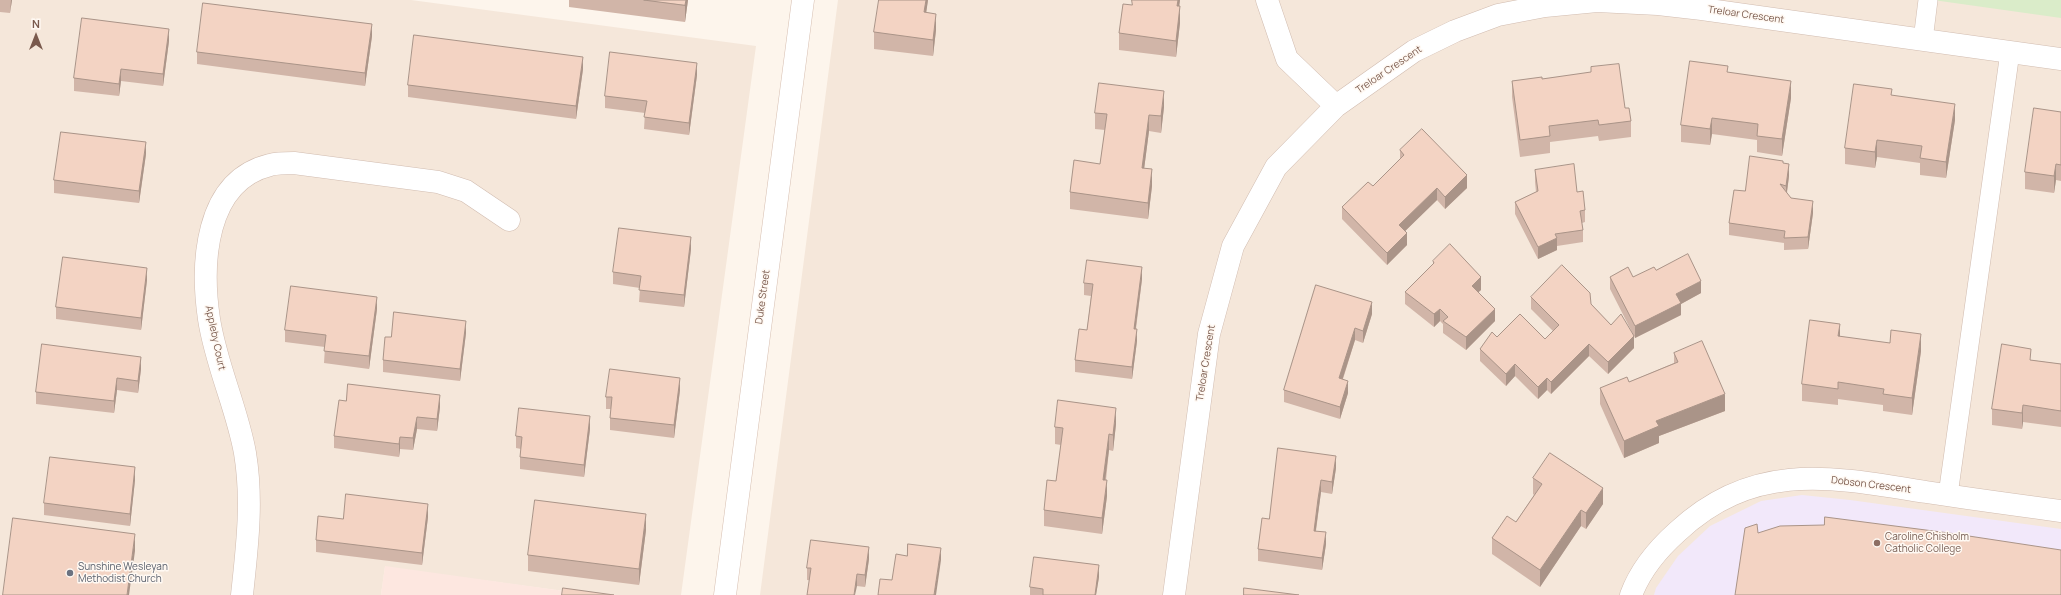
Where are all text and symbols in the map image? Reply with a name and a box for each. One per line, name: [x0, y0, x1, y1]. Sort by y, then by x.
street label: Treloar Crescent: [1707, 4, 1785, 26]
north arrow: [16, 16, 56, 56]
text: N: [32, 16, 40, 31]
street label: Treloar Crescent: [1354, 43, 1424, 97]
street label: Duke Street: [753, 269, 773, 325]
street label: Appleby Court: [202, 305, 228, 371]
street label: Treloar Crescent: [1194, 324, 1218, 402]
street label: Dobson Crescent: [1830, 474, 1912, 496]
place label: Caroline Chisholm Catholic College: [1885, 531, 1969, 554]
marker: Caroline Chisholm Catholic College: [1872, 538, 1882, 548]
place label: Sunshine Wesleyan Methodist Church: [78, 561, 168, 584]
marker: Sunshine Wesleyan Methodist Church: [65, 568, 75, 578]

